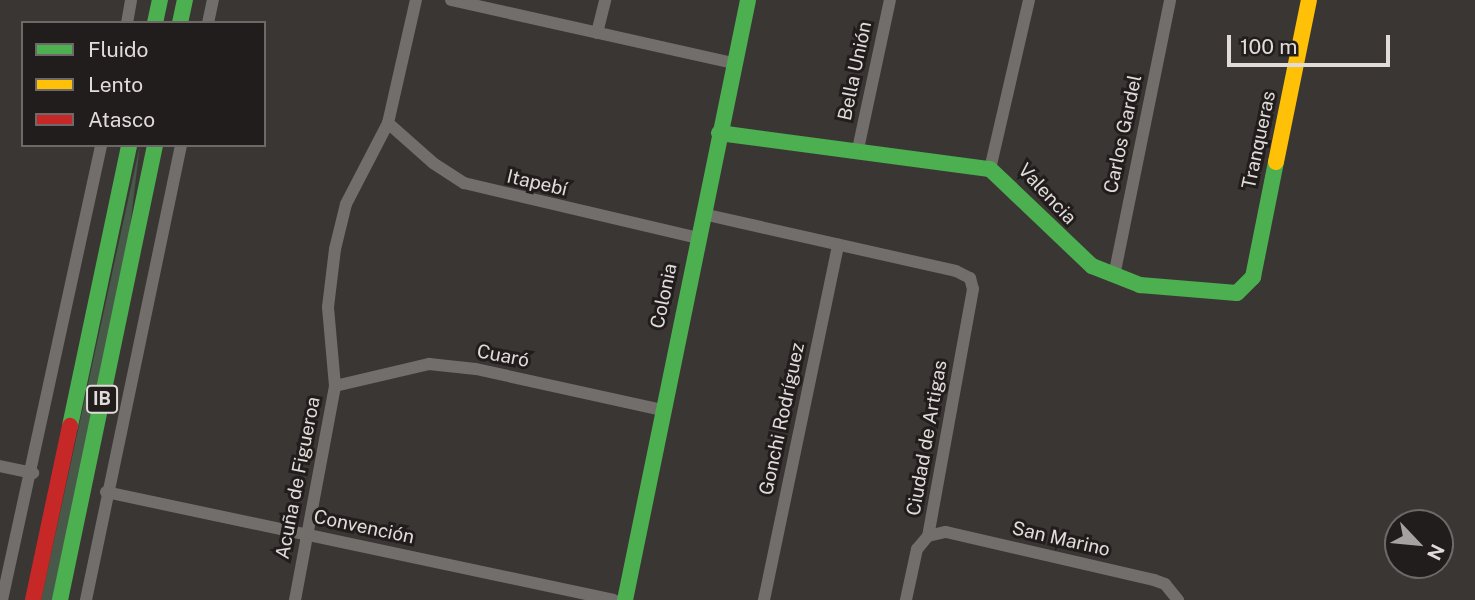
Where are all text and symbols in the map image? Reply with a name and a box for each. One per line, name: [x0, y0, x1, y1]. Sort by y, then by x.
street label: Bella Unión: [833, 19, 877, 123]
legend: [21, 21, 266, 147]
scale bar: [1230, 21, 1393, 65]
text: 100 m: [1240, 34, 1297, 59]
text: Fluido: [88, 37, 148, 62]
text: Lento: [88, 72, 143, 97]
street label: Carlos Gardel: [1099, 73, 1147, 195]
street label: Tranqueras: [1238, 89, 1280, 191]
text: Atasco: [88, 107, 155, 132]
street label: Valencia: [1013, 159, 1081, 229]
street label: Itapebí: [505, 165, 569, 201]
street label: Colonia: [646, 261, 682, 331]
street label: Cuaró: [475, 340, 531, 372]
street label: Gonchi Rodríguez: [755, 341, 809, 497]
street label: Ciudad de Artigas: [902, 358, 952, 518]
road number: IB: [84, 384, 119, 414]
street label: Acuña de Figueroa: [271, 395, 325, 561]
street label: Convención: [312, 505, 416, 549]
north arrow: [1384, 509, 1454, 579]
street label: San Marino: [1010, 517, 1112, 561]
text: N: [1423, 541, 1449, 564]

